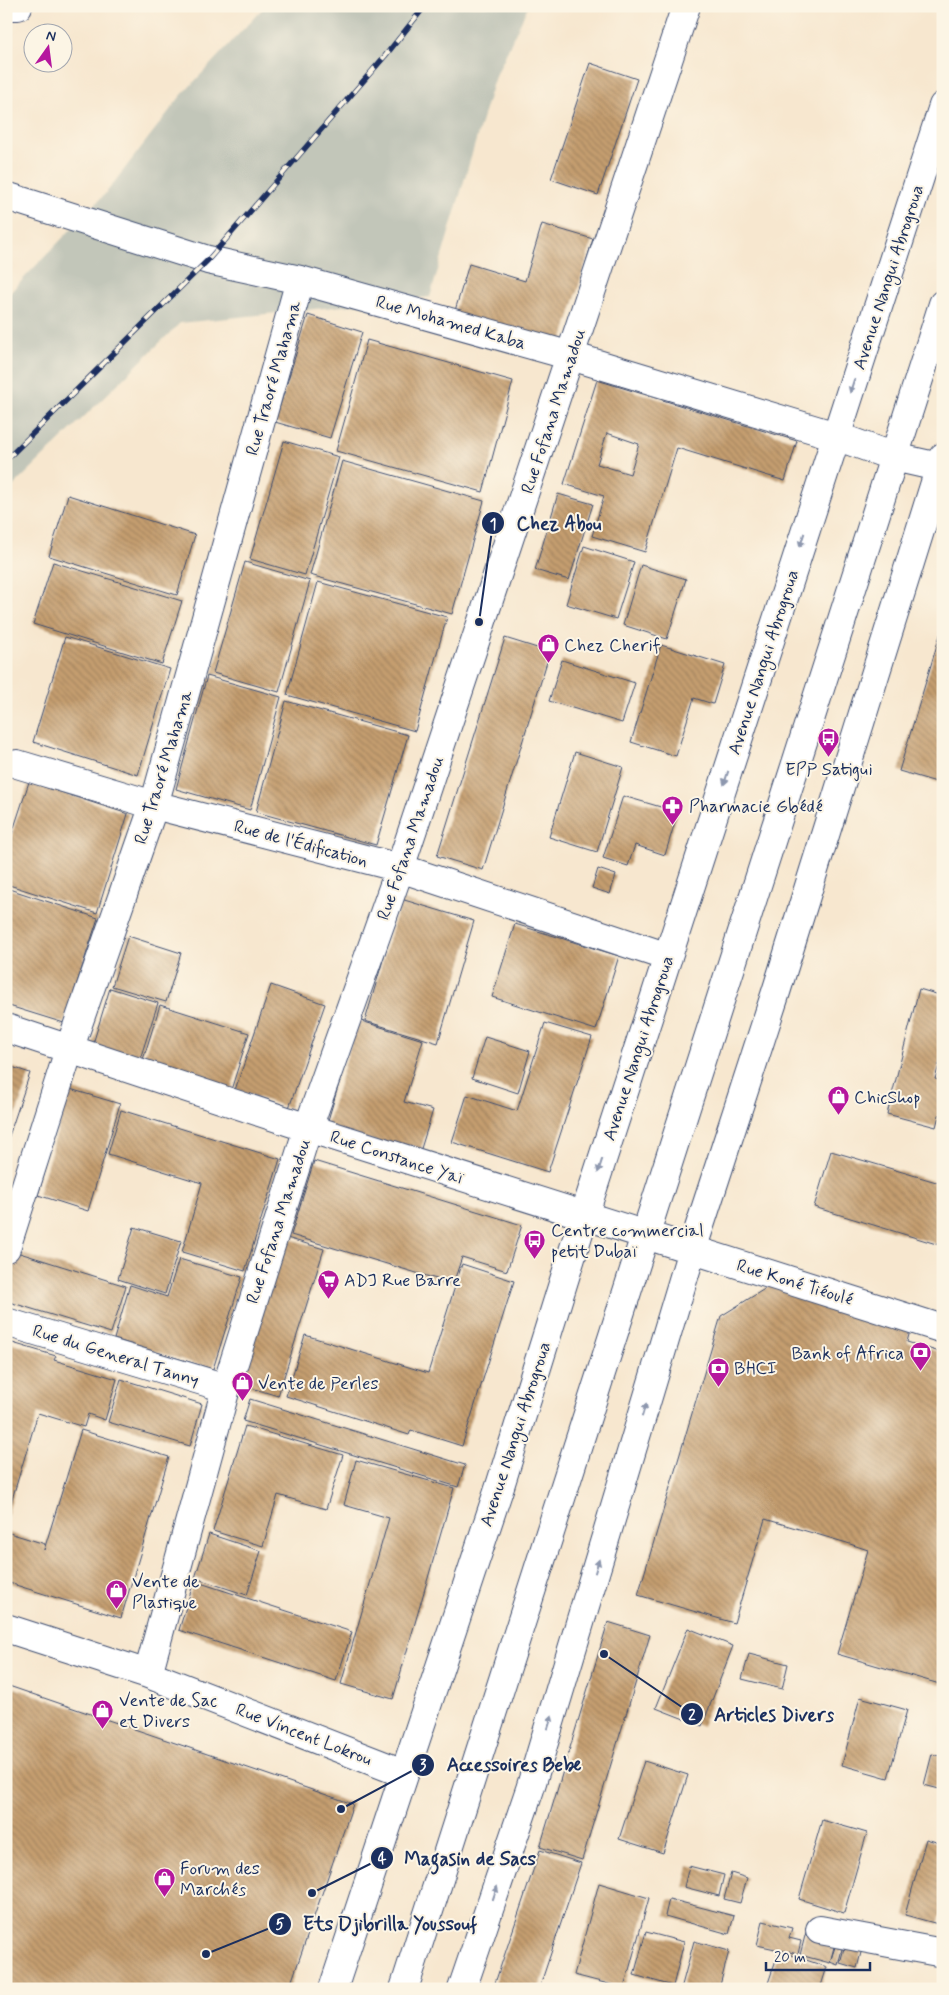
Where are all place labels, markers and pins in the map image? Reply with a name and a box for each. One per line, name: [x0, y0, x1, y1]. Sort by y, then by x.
callout: Chez Abou: [480, 506, 613, 540]
shop icon: Chez Cherif: [536, 633, 560, 664]
place label: Chez Cherif: [564, 634, 661, 658]
bus stop icon: EPP Satigui: [817, 727, 841, 758]
place label: EPP Satigui: [785, 758, 873, 782]
pharmacy icon: Pharmacie Gbédé: [661, 794, 685, 825]
place label: Pharmacie Gbédé: [689, 795, 823, 819]
shop icon: ChicShop: [826, 1085, 850, 1116]
place label: ChicShop: [854, 1086, 920, 1110]
place label: Centre commercial petit Dubaï: [551, 1219, 704, 1264]
bus stop icon: Centre commercial petit Dubaï: [523, 1228, 547, 1259]
supermarket icon: ADJ Rue Barre: [316, 1268, 340, 1299]
place label: ADJ Rue Barre: [344, 1269, 461, 1293]
bank icon: Bank of Africa: [908, 1341, 932, 1372]
place label: Bank of Africa: [791, 1342, 904, 1366]
bank icon: BHCI: [706, 1356, 730, 1387]
place label: BHCI: [734, 1357, 776, 1381]
shop icon: Vente de Perles: [230, 1371, 254, 1402]
place label: Vente de Perles: [258, 1372, 378, 1396]
place label: Vente de Plastique: [132, 1570, 200, 1615]
shop icon: Vente de Plastique: [104, 1579, 128, 1610]
place label: Vente de Sac et Divers: [119, 1689, 217, 1734]
callout: Articles Divers: [679, 1697, 844, 1731]
shop icon: Vente de Sac et Divers: [91, 1698, 115, 1729]
callout: Accessoires Bebe: [411, 1748, 592, 1782]
callout: Magasin de Sacs: [369, 1841, 545, 1875]
place label: Forum des Marchés: [180, 1857, 260, 1902]
shop icon: Forum des Marchés: [152, 1866, 176, 1897]
callout: Ets Djibrilla Youssouf: [268, 1907, 486, 1941]

